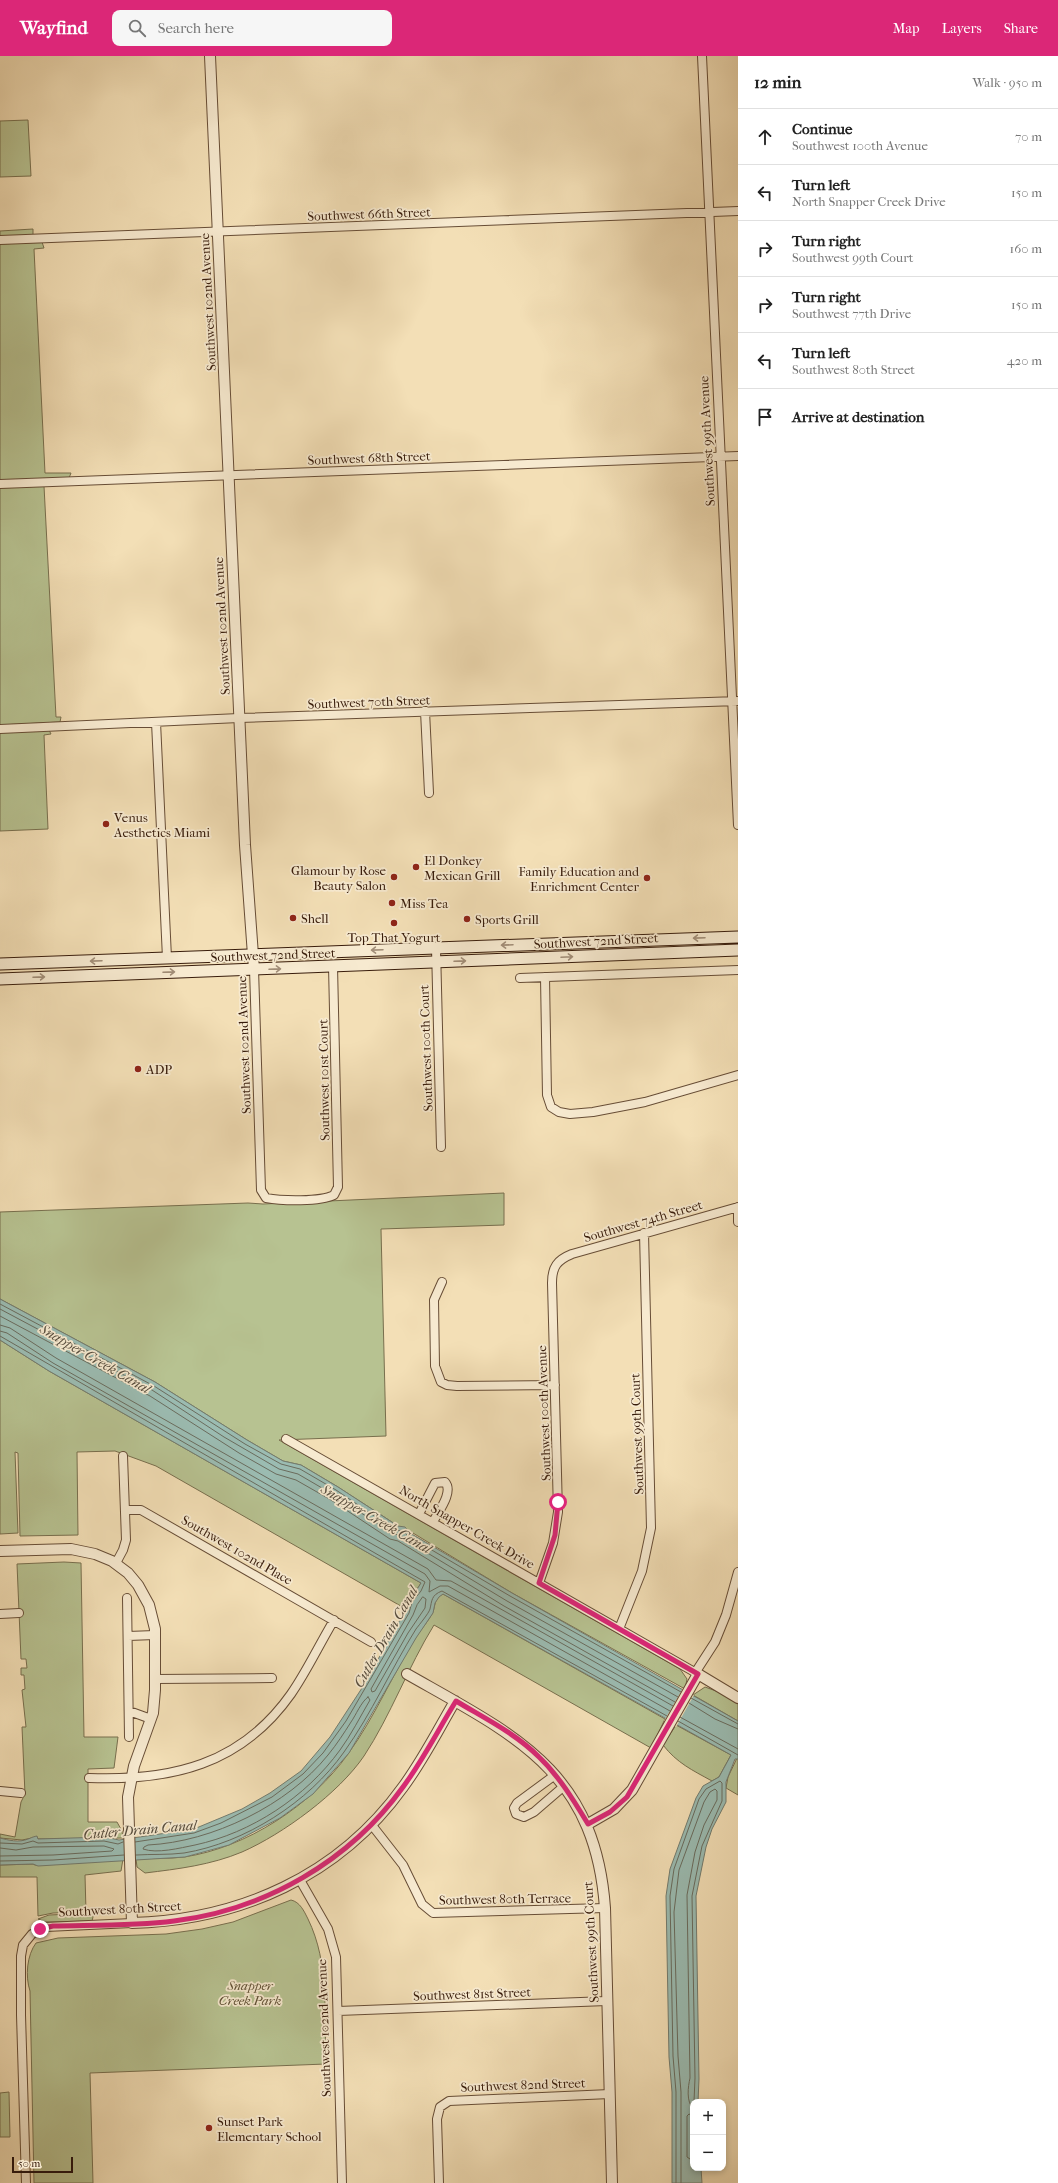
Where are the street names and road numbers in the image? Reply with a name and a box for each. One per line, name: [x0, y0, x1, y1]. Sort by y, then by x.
street label: Southwest 66th Street: [307, 204, 431, 224]
street label: Southwest 102nd Avenue: [197, 232, 219, 371]
street label: Southwest 99th Avenue: [696, 375, 718, 507]
street label: Southwest 68th Street: [307, 448, 431, 468]
street label: Southwest 102nd Avenue: [211, 556, 233, 695]
street label: Southwest 70th Street: [307, 692, 431, 712]
street label: Southwest 72nd Street: [533, 930, 659, 952]
street label: Southwest 72nd Street: [210, 945, 336, 965]
street label: Southwest 102nd Avenue: [234, 975, 254, 1114]
street label: Southwest 100th Court: [416, 984, 436, 1112]
street label: Southwest 101st Court: [315, 1019, 333, 1141]
street label: Southwest 74th Street: [582, 1197, 704, 1245]
street label: Southwest 100th Avenue: [534, 1344, 554, 1481]
street label: Southwest 99th Court: [627, 1373, 647, 1495]
street label: North Snapper Creek Drive: [397, 1482, 538, 1572]
street label: Southwest 102nd Place: [179, 1512, 296, 1588]
street label: Southwest 99th Court: [580, 1881, 602, 2003]
street label: Southwest 80th Terrace: [439, 1890, 572, 1908]
street label: Southwest 80th Street: [58, 1898, 182, 1920]
street label: Southwest 102nd Avenue: [314, 1958, 334, 2097]
street label: Southwest 81st Street: [413, 1984, 532, 2004]
street label: Southwest 82nd Street: [460, 2075, 586, 2095]

